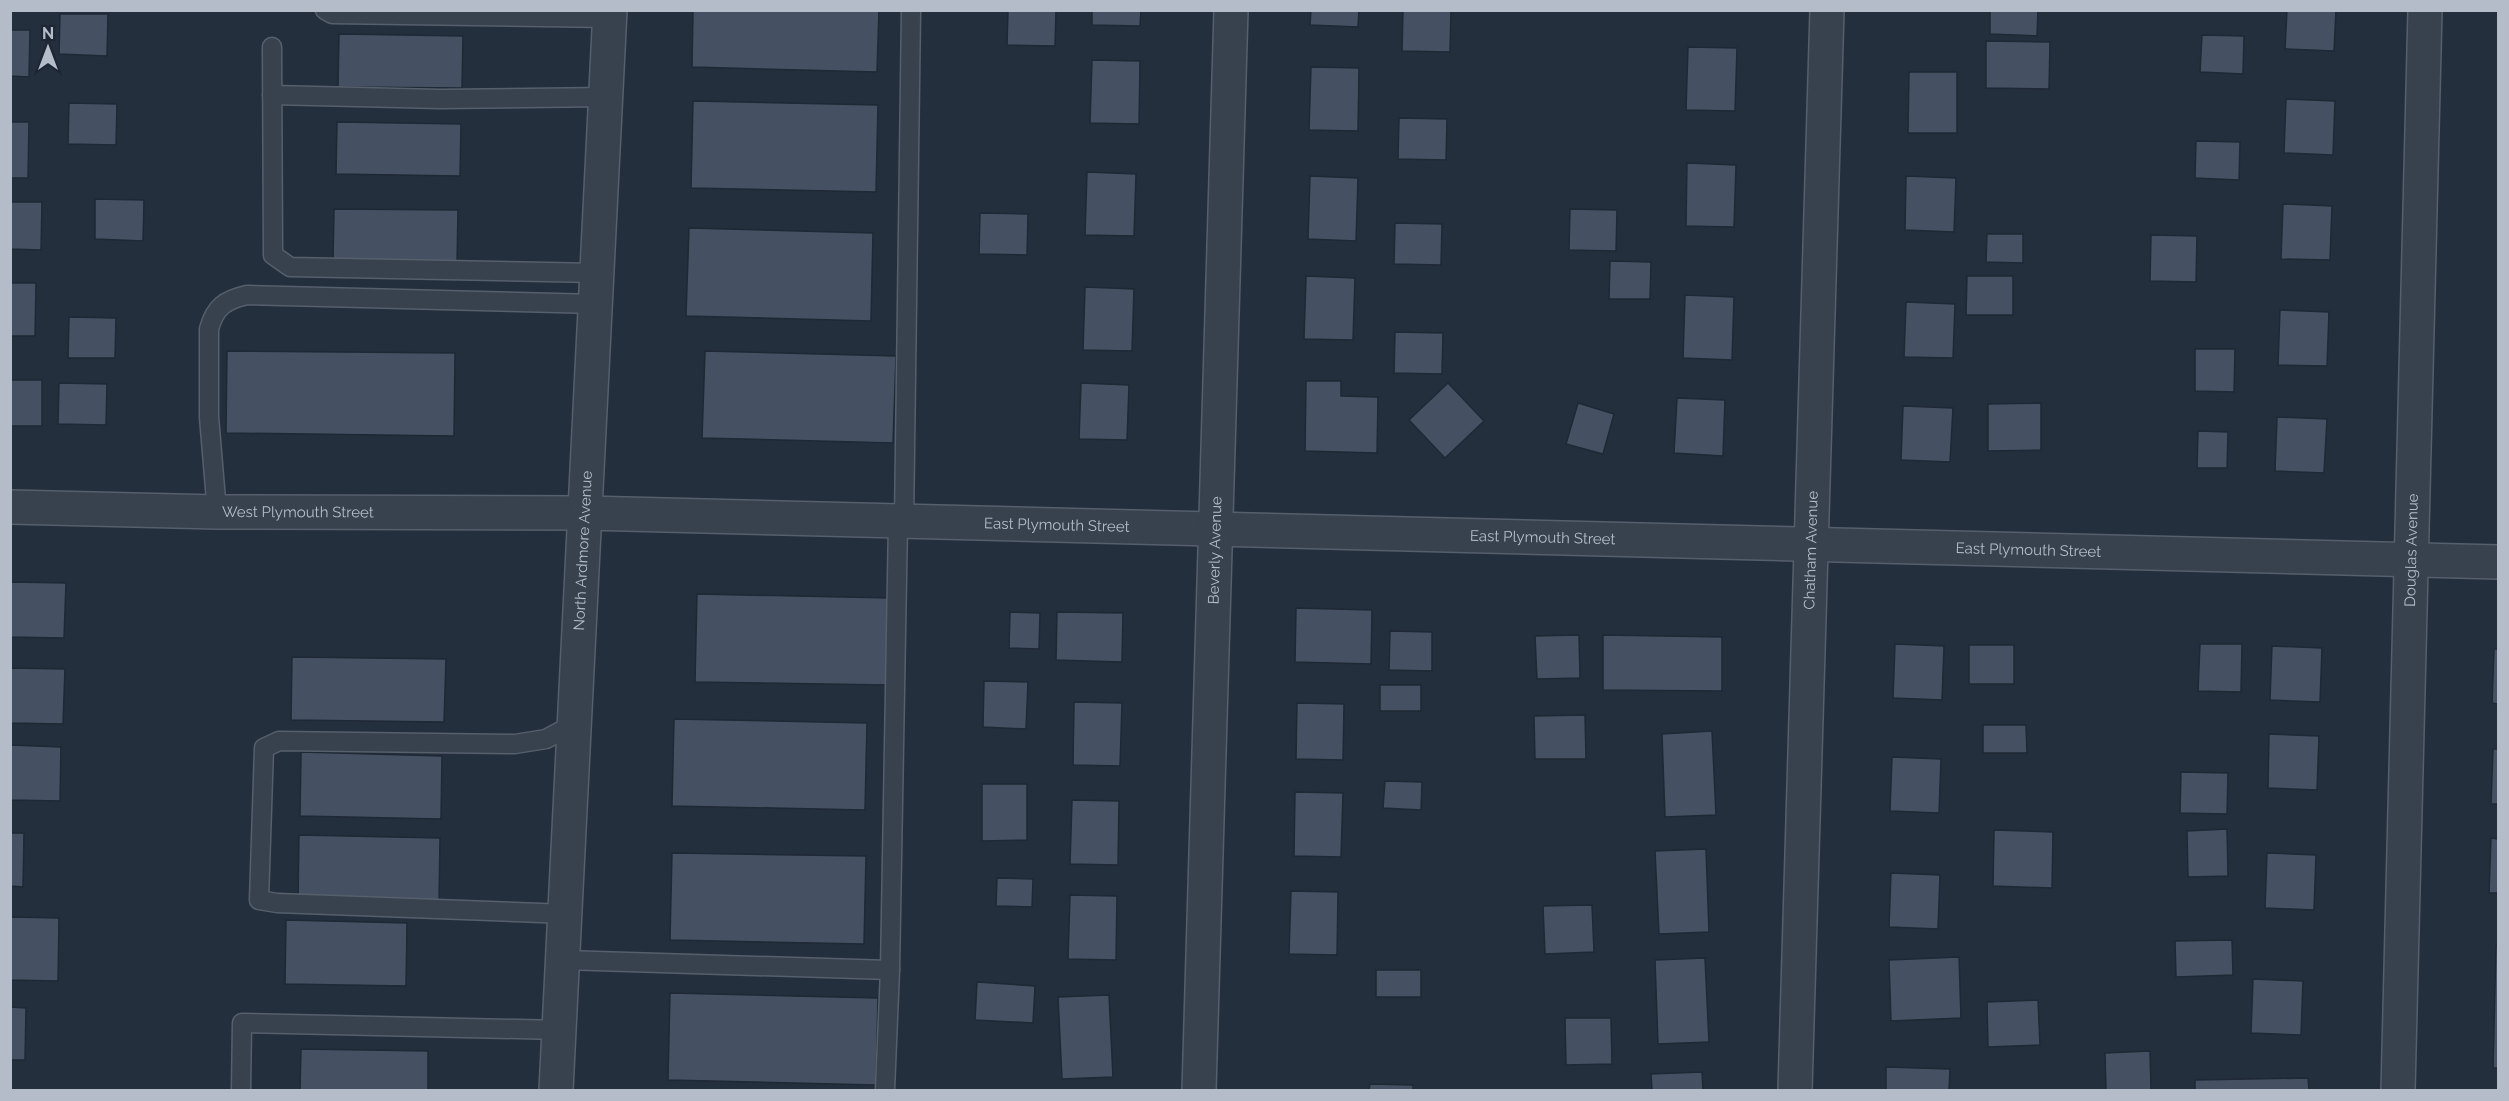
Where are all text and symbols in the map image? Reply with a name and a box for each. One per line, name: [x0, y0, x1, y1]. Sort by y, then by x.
north arrow: [18, 18, 78, 78]
text: N: [42, 24, 54, 43]
street label: North Ardmore Avenue: [570, 470, 596, 631]
street label: Chatham Avenue: [1800, 490, 1822, 610]
street label: Douglas Avenue: [2401, 493, 2422, 607]
street label: Beverly Avenue: [1204, 496, 1226, 605]
street label: West Plymouth Street: [222, 503, 374, 521]
street label: East Plymouth Street: [984, 514, 1130, 536]
street label: East Plymouth Street: [1470, 527, 1616, 548]
street label: East Plymouth Street: [1955, 539, 2101, 561]

